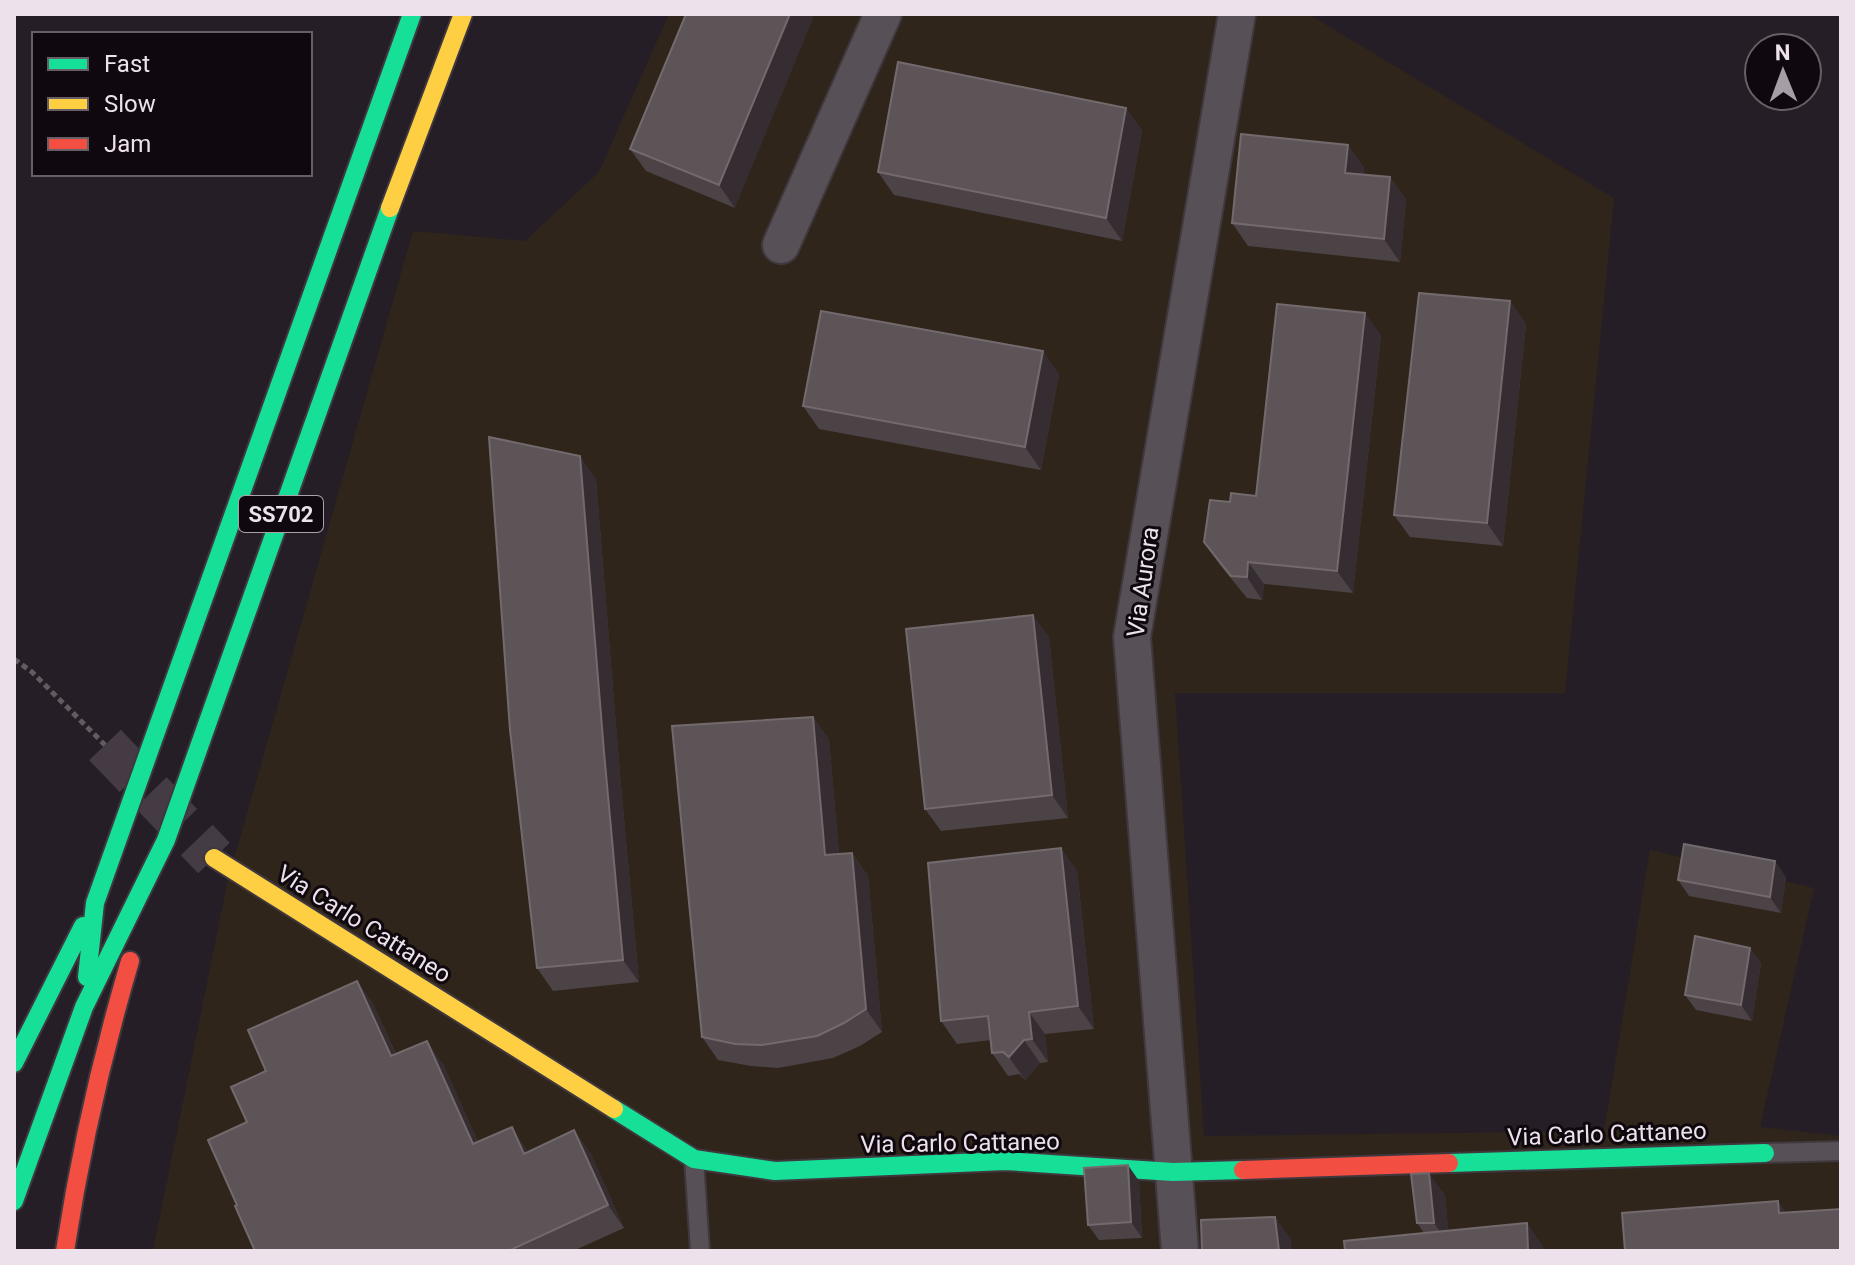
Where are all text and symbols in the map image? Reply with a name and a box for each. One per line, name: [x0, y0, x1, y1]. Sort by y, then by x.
legend: [32, 32, 312, 176]
north arrow: [1743, 32, 1823, 112]
text: N: [1775, 40, 1791, 65]
text: Fast: [104, 50, 150, 78]
text: Slow: [104, 90, 156, 118]
text: Jam: [104, 130, 151, 158]
road number: SS702: [239, 496, 323, 532]
street label: Via Aurora: [1121, 525, 1165, 639]
street label: Via Carlo Cattaneo: [272, 859, 456, 989]
street label: Via Carlo Cattaneo: [1507, 1117, 1707, 1151]
street label: Via Carlo Cattaneo: [860, 1127, 1060, 1159]

